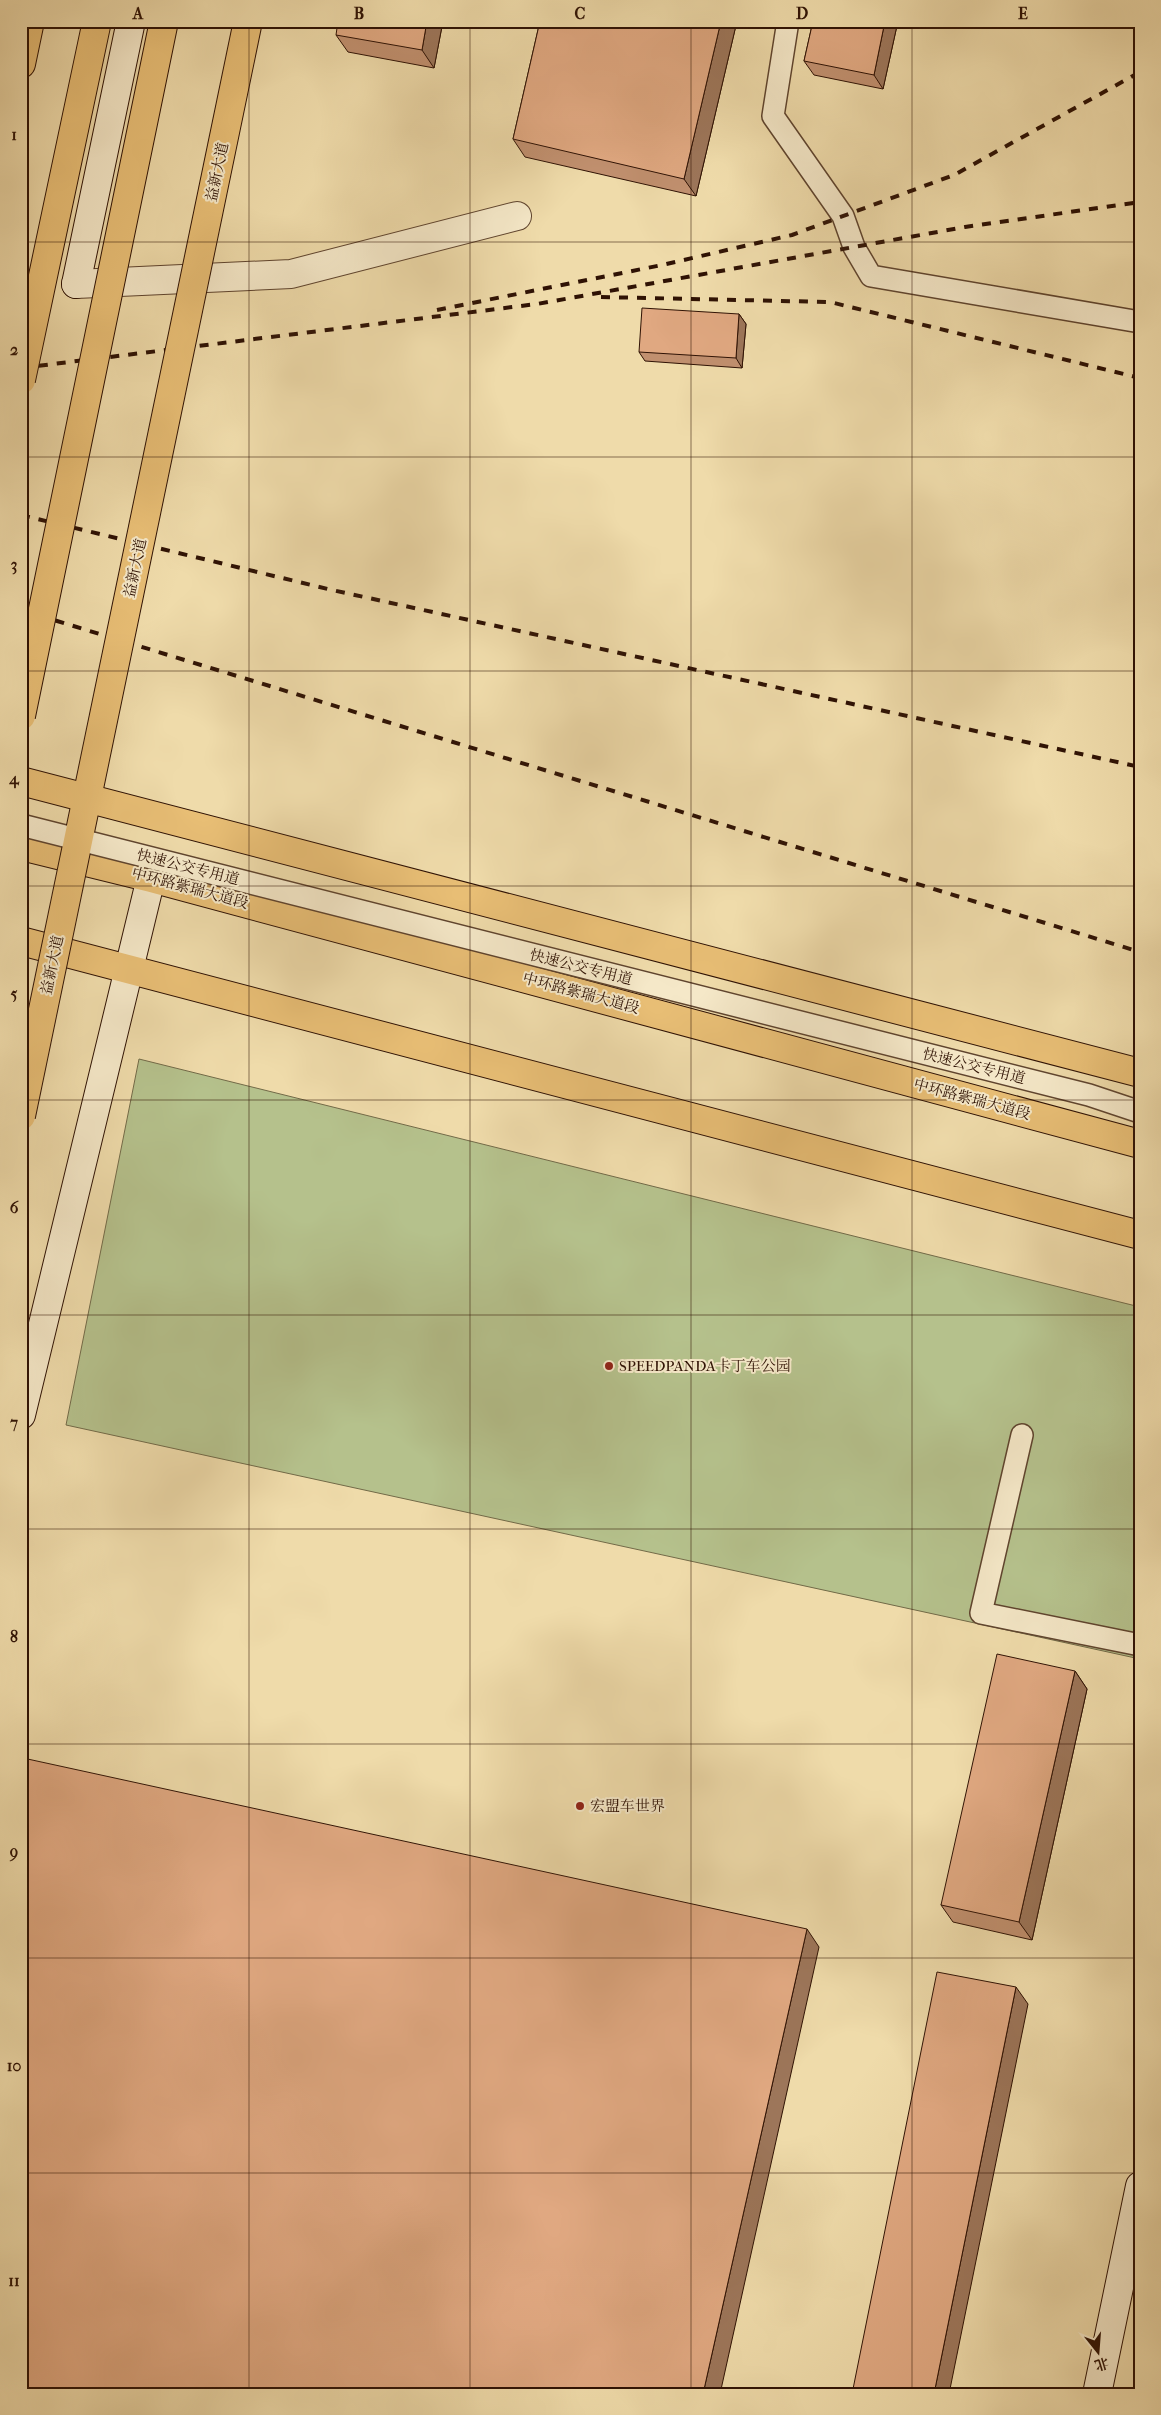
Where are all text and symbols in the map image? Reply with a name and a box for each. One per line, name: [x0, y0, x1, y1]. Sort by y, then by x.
text: A: [132, 4, 144, 23]
text: B: [354, 4, 364, 23]
text: C: [575, 4, 586, 23]
text: D: [796, 4, 808, 23]
text: E: [1018, 4, 1028, 23]
text: 1: [11, 125, 17, 144]
street label: 益新大道: [202, 141, 232, 203]
text: 2: [10, 340, 18, 359]
street label: 益新大道: [120, 537, 150, 599]
text: 3: [11, 555, 17, 575]
text: 4: [8, 769, 20, 789]
street label: 快速公交专用道: [135, 846, 241, 888]
street label: 中环路紫瑞大道段: [130, 864, 250, 912]
street label: 益新大道: [37, 934, 67, 996]
street label: 快速公交专用道: [528, 946, 634, 988]
street label: 中环路紫瑞大道段: [521, 969, 641, 1017]
text: 5: [11, 984, 18, 1003]
street label: 快速公交专用道: [921, 1045, 1027, 1087]
street label: 中环路紫瑞大道段: [912, 1075, 1032, 1123]
text: 6: [10, 1198, 19, 1217]
place label: SPEEDPANDA卡丁车公园: [619, 1357, 791, 1375]
marker: SPEEDPANDA卡丁车公园: [603, 1360, 615, 1372]
text: 7: [9, 1413, 18, 1432]
text: 8: [10, 1627, 18, 1646]
place label: 宏盟车世界: [590, 1797, 665, 1815]
marker: 宏盟车世界: [574, 1800, 586, 1812]
text: 9: [9, 1842, 18, 1862]
text: 10: [7, 2056, 21, 2075]
text: 11: [8, 2271, 20, 2290]
north arrow: [1074, 2328, 1124, 2378]
text: 北: [1092, 2354, 1111, 2374]

